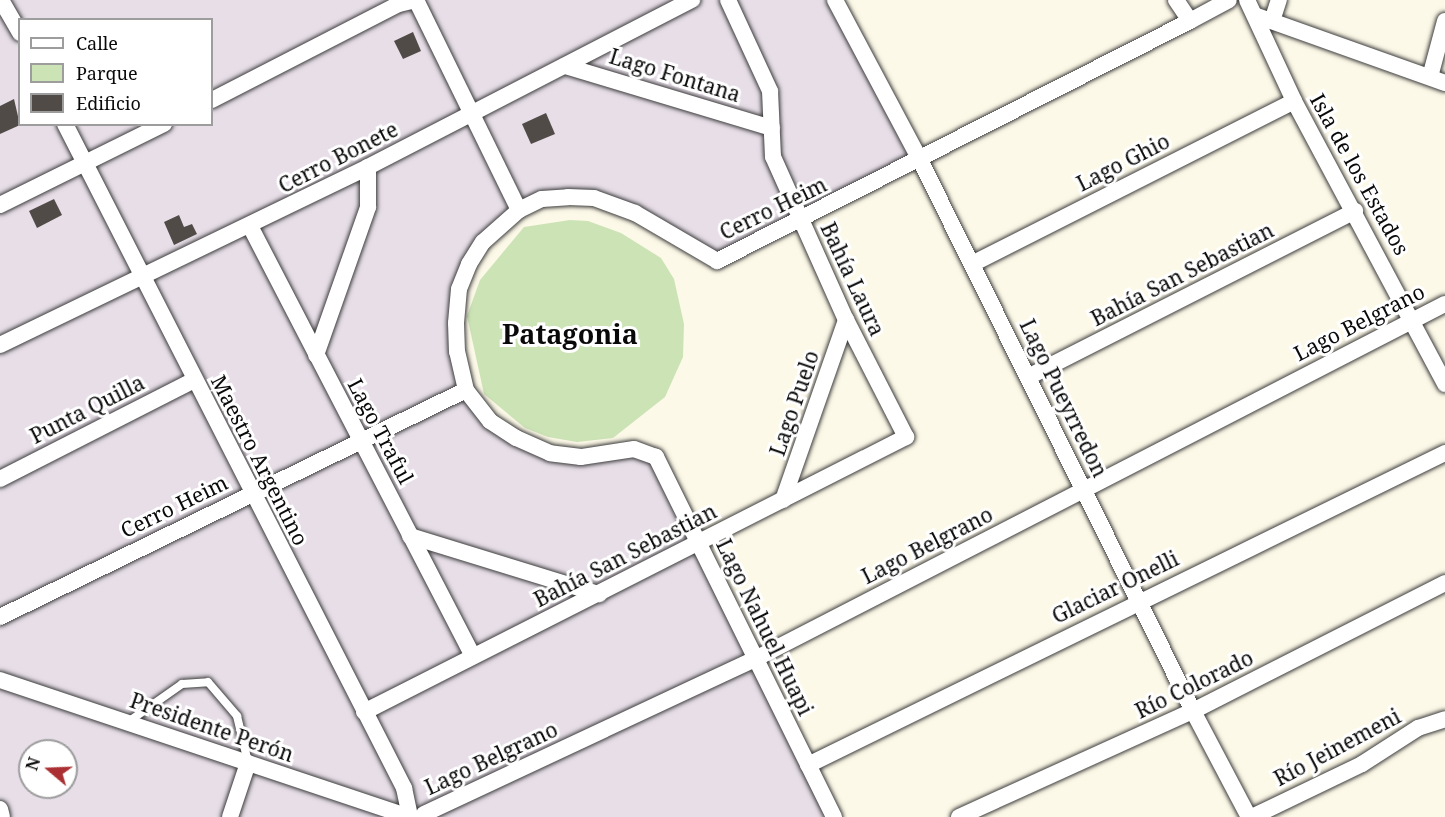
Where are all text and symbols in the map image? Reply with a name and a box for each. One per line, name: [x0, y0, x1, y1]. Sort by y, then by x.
legend: [18, 18, 213, 126]
text: Calle: [76, 31, 118, 55]
street label: Lago Fontana: [606, 43, 744, 107]
text: Parque: [76, 61, 138, 85]
street label: Isla de los Estados: [1305, 89, 1415, 259]
text: Edificio: [76, 91, 141, 115]
street label: Cerro Bonete: [274, 116, 402, 198]
street label: Lago Ghio: [1072, 128, 1174, 196]
street label: Cerro Heim: [715, 171, 831, 245]
street label: Bahía San Sebastian: [1087, 217, 1277, 331]
street label: Bahía Laura: [816, 218, 890, 340]
street label: Lago Belgrano: [1289, 278, 1429, 366]
street label: Lago Pueyrredon: [1015, 315, 1113, 481]
district label: Patagonia: [502, 318, 638, 350]
street label: Lago Puelo: [764, 347, 824, 459]
street label: Punta Quilla: [26, 369, 148, 449]
street label: Maestro Argentino: [206, 371, 314, 549]
street label: Lago Traful: [343, 374, 419, 488]
street label: Cerro Heim: [116, 469, 232, 543]
street label: Bahía San Sebastian: [530, 498, 720, 612]
street label: Lago Belgrano: [857, 501, 997, 589]
street label: Lago Nahuel Huapi: [711, 535, 819, 719]
street label: Glaciar Onelli: [1048, 546, 1182, 628]
street label: Río Colorado: [1131, 645, 1257, 723]
street label: Presidente Perón: [127, 687, 297, 767]
street label: Río Jeinemeni: [1269, 703, 1405, 791]
street label: Lago Belgrano: [421, 716, 561, 800]
north arrow: [18, 739, 78, 799]
text: N: [20, 754, 45, 773]

